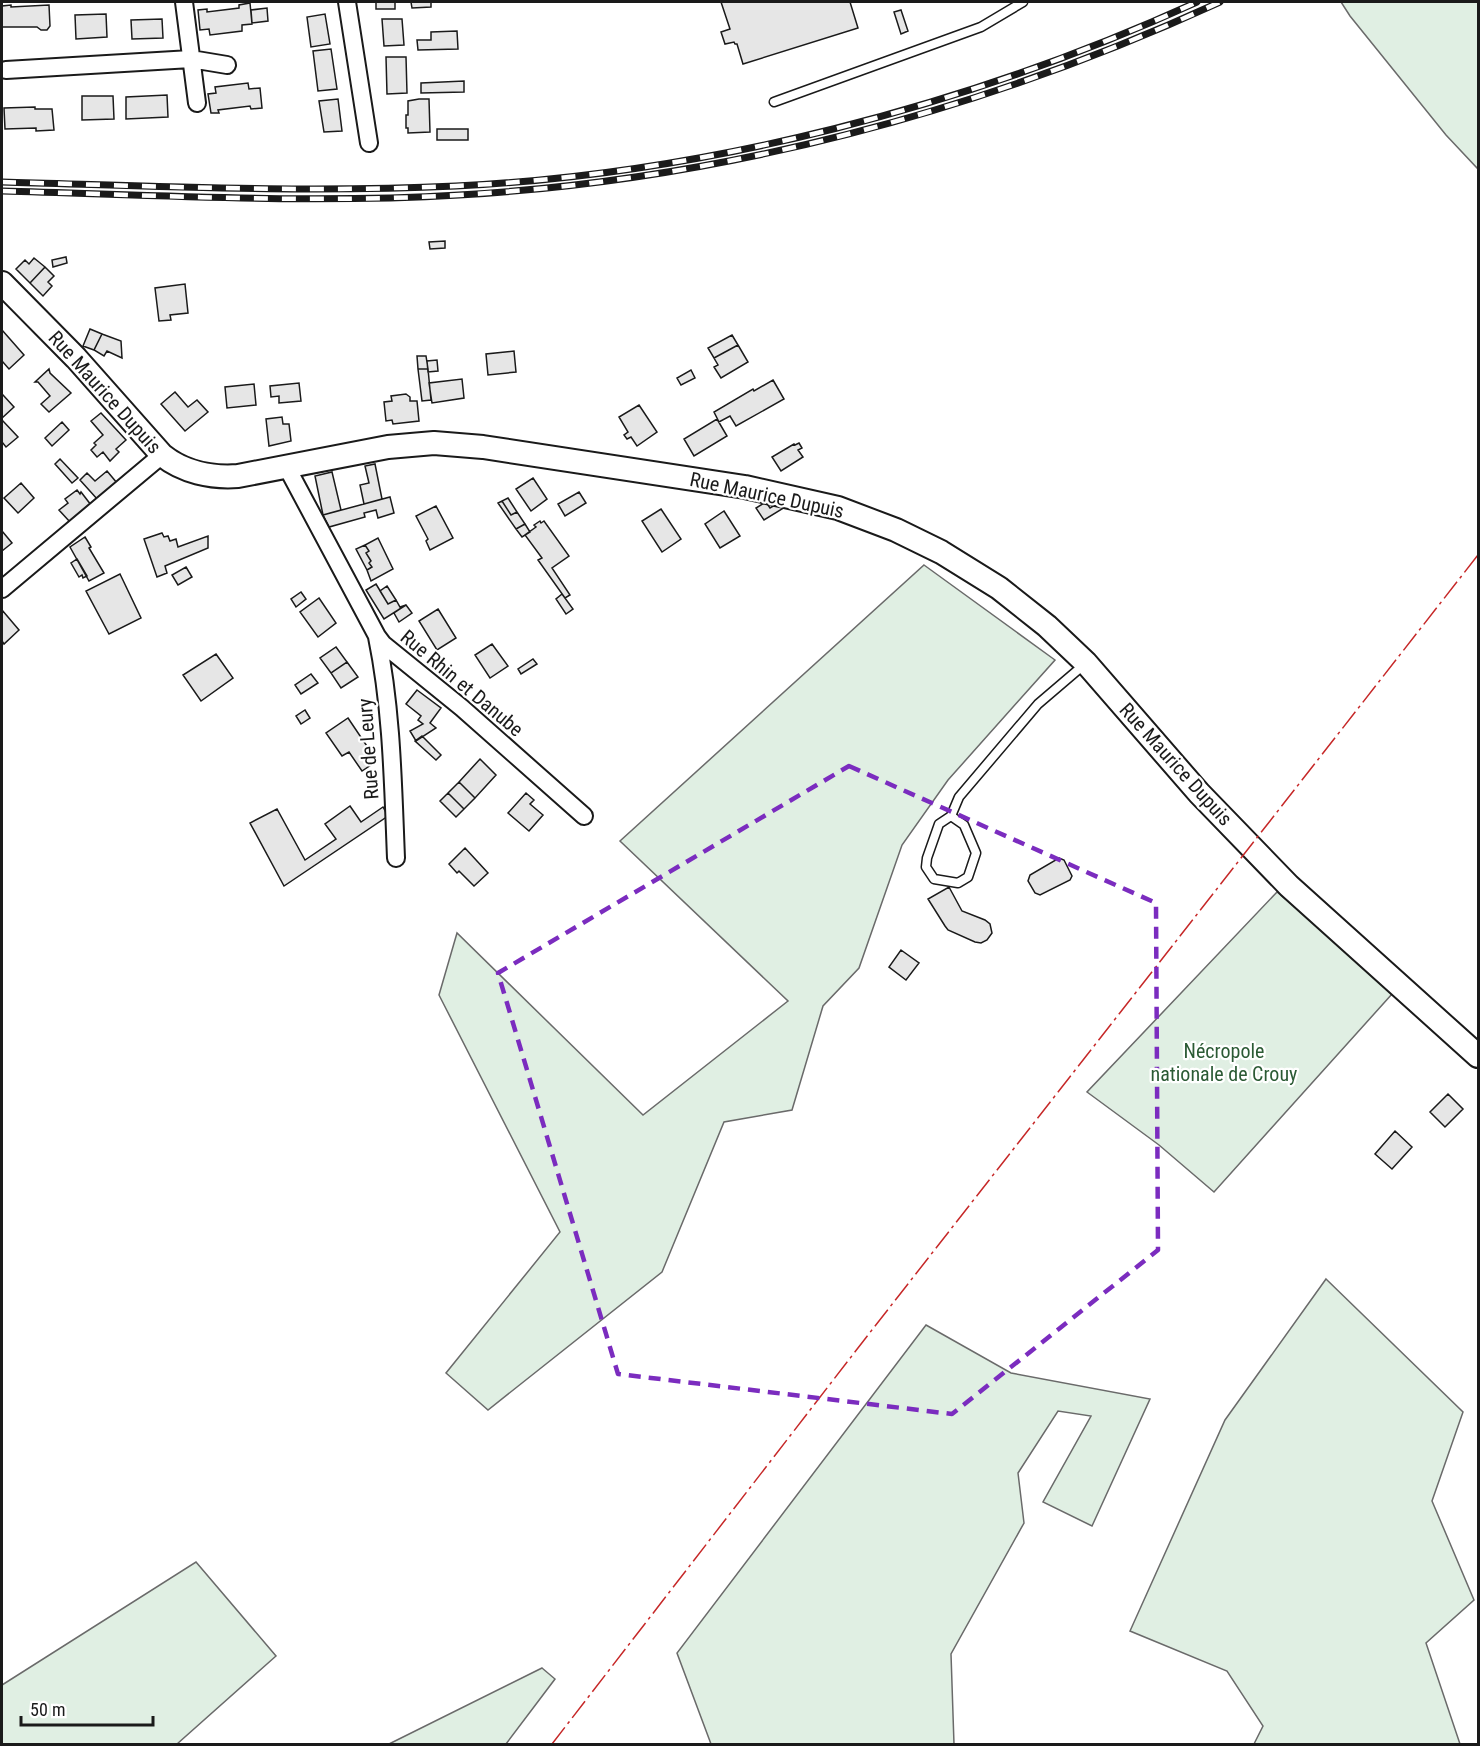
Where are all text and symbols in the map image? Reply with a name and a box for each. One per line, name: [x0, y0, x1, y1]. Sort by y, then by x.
street label: Rue Maurice Dupuis: [44, 326, 166, 458]
street label: Rue Maurice Dupuis: [688, 467, 846, 523]
street label: Rue Rhin et Danube: [396, 625, 528, 741]
street label: Rue de Leury: [352, 698, 384, 800]
street label: Rue Maurice Dupuis: [1115, 698, 1237, 830]
park label: Nécropole nationale de Crouy: [1151, 1039, 1297, 1086]
scale bar: [21, 1689, 153, 1727]
text: 50 m: [30, 1699, 65, 1720]

